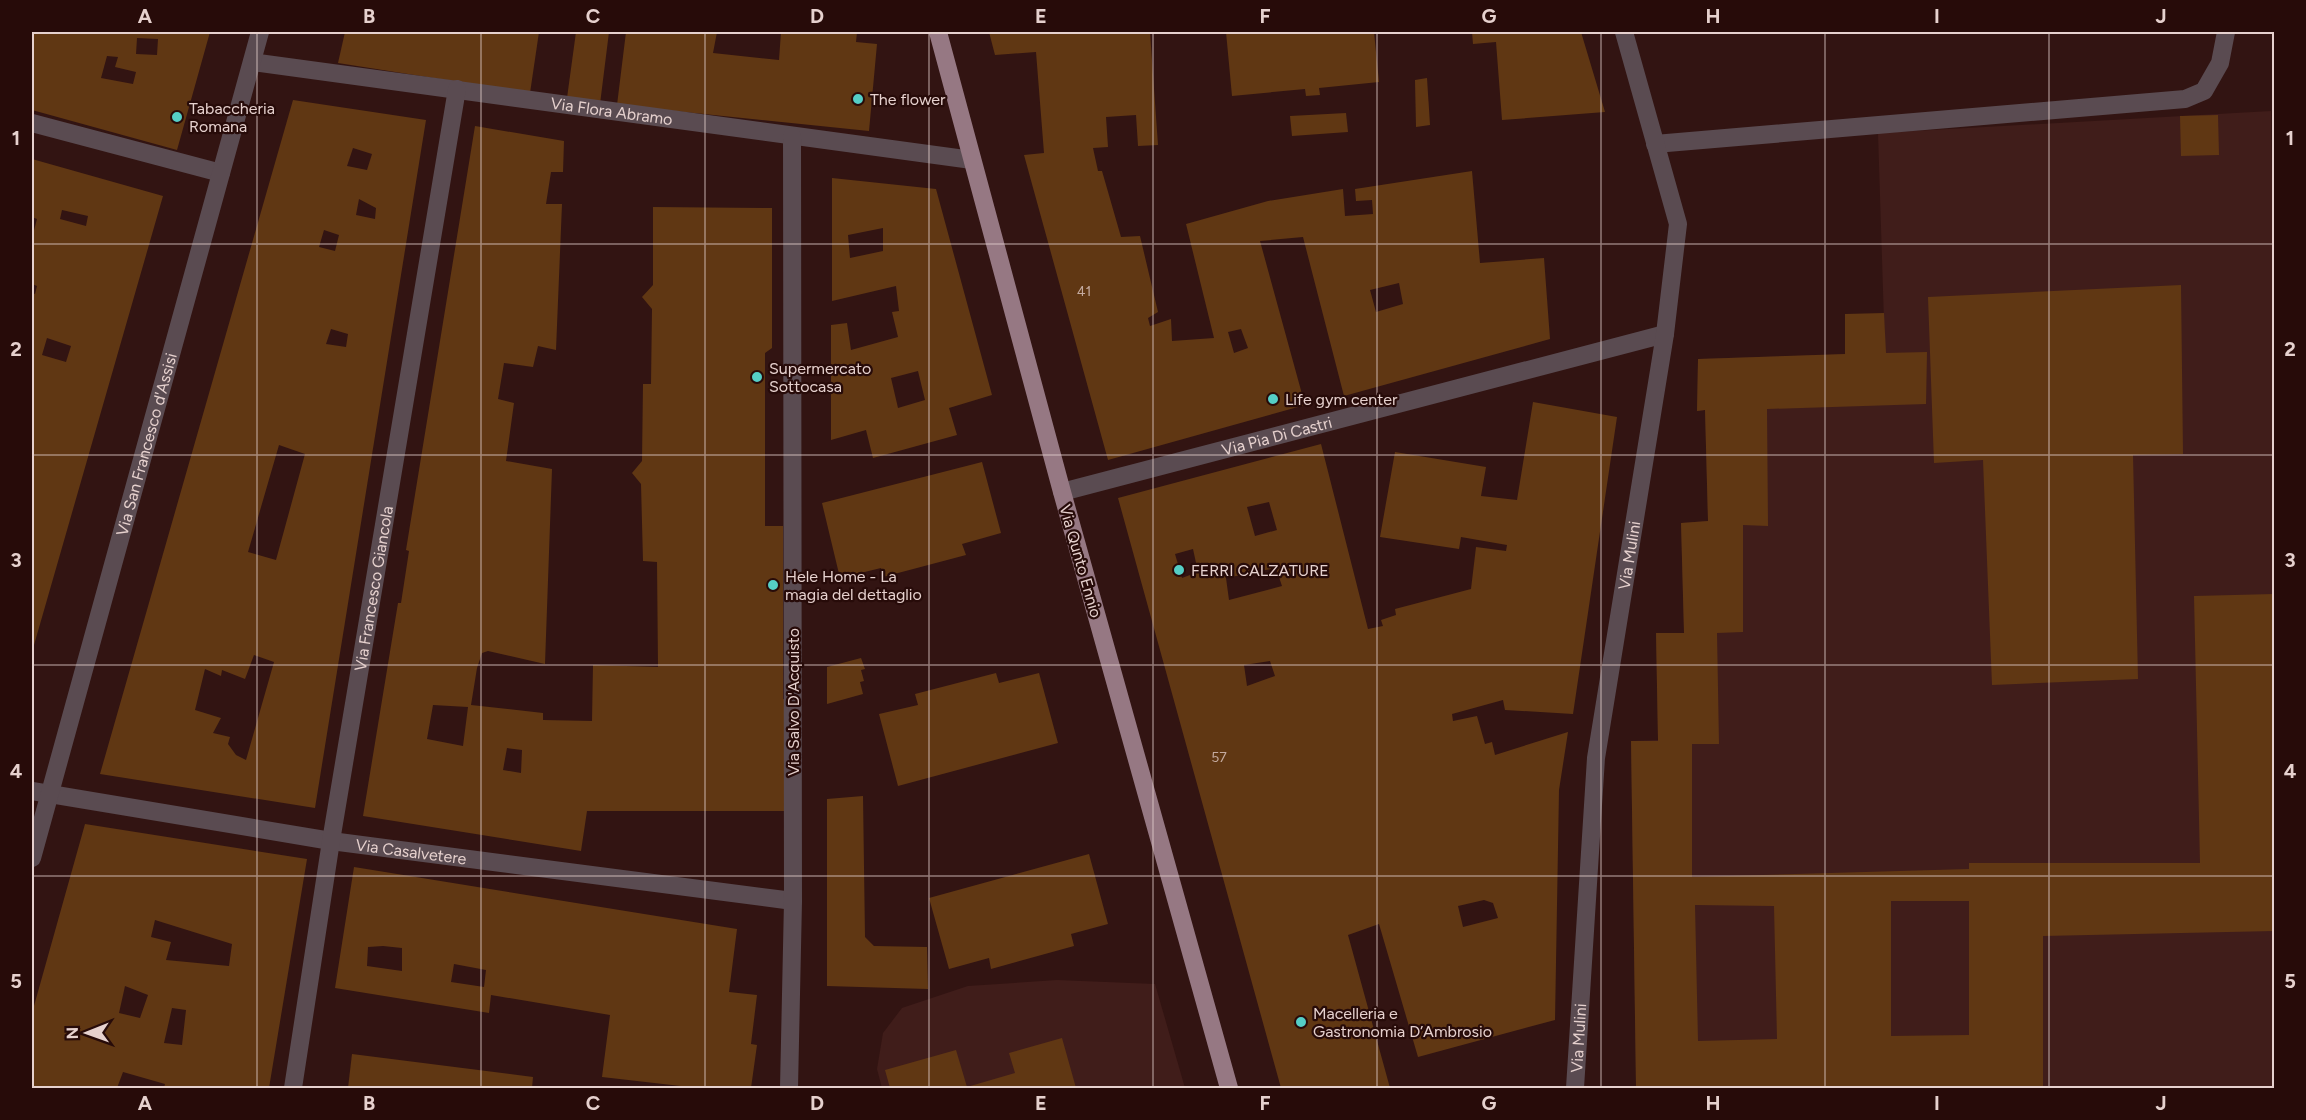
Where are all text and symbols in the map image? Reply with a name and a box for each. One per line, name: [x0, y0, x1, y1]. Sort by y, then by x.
text: A: [138, 4, 153, 28]
text: B: [363, 4, 375, 28]
text: C: [586, 4, 600, 28]
text: D: [810, 4, 824, 28]
text: E: [1035, 4, 1047, 28]
text: F: [1259, 4, 1271, 28]
text: G: [1482, 4, 1497, 28]
text: H: [1706, 4, 1721, 28]
text: I: [1934, 4, 1940, 28]
text: J: [2155, 4, 2167, 28]
place label: The flower: [870, 90, 946, 109]
marker: The flower: [851, 92, 865, 106]
street label: Via Flora Abramo: [550, 94, 674, 129]
place label: Tabaccheria Romana: [189, 99, 275, 136]
marker: Tabaccheria Romana: [170, 110, 184, 124]
text: 1: [12, 126, 20, 150]
text: 1: [2286, 126, 2294, 150]
house number: 41: [1077, 283, 1091, 300]
text: 2: [10, 337, 22, 361]
text: 2: [2284, 337, 2296, 361]
street label: Via San Francesco d'Assisi: [112, 351, 181, 538]
place label: Supermercato Sottocasa: [769, 359, 871, 396]
marker: Supermercato Sottocasa: [750, 370, 764, 384]
place label: Life gym center: [1285, 390, 1398, 409]
marker: Life gym center: [1266, 392, 1280, 406]
street label: Via Pia Di Castri: [1220, 413, 1334, 460]
street label: Via Qunto Ennio: [1055, 502, 1106, 620]
street label: Via Francesco Giancola: [351, 504, 397, 673]
street label: Via Mulini: [1615, 520, 1644, 591]
text: 3: [10, 548, 22, 572]
text: 3: [2284, 548, 2296, 572]
place label: FERRI CALZATURE: [1191, 561, 1329, 580]
marker: FERRI CALZATURE: [1172, 563, 1186, 577]
place label: Hele Home - La magia del dettaglio: [785, 567, 922, 604]
marker: Hele Home - La magia del dettaglio: [766, 578, 780, 592]
street label: Via Salvo D'Acquisto: [784, 628, 803, 776]
house number: 57: [1211, 749, 1227, 766]
text: 4: [10, 759, 23, 783]
text: 4: [2284, 759, 2297, 783]
street label: Via Casalvetere: [355, 835, 468, 869]
text: 5: [10, 969, 22, 993]
text: 5: [2284, 969, 2296, 993]
north arrow: [57, 1003, 117, 1063]
street label: Via Mulini: [1567, 1003, 1590, 1073]
place label: Macelleria e Gastronomia D’Ambrosio: [1313, 1004, 1492, 1041]
marker: Macelleria e Gastronomia D’Ambrosio: [1294, 1015, 1308, 1029]
text: N: [63, 1027, 82, 1040]
text: A: [138, 1091, 153, 1115]
text: B: [363, 1091, 375, 1115]
text: C: [586, 1091, 600, 1115]
text: D: [810, 1091, 824, 1115]
text: E: [1035, 1091, 1047, 1115]
text: F: [1259, 1091, 1271, 1115]
text: G: [1482, 1091, 1497, 1115]
text: H: [1706, 1091, 1721, 1115]
text: I: [1934, 1091, 1940, 1115]
text: J: [2155, 1091, 2167, 1115]

